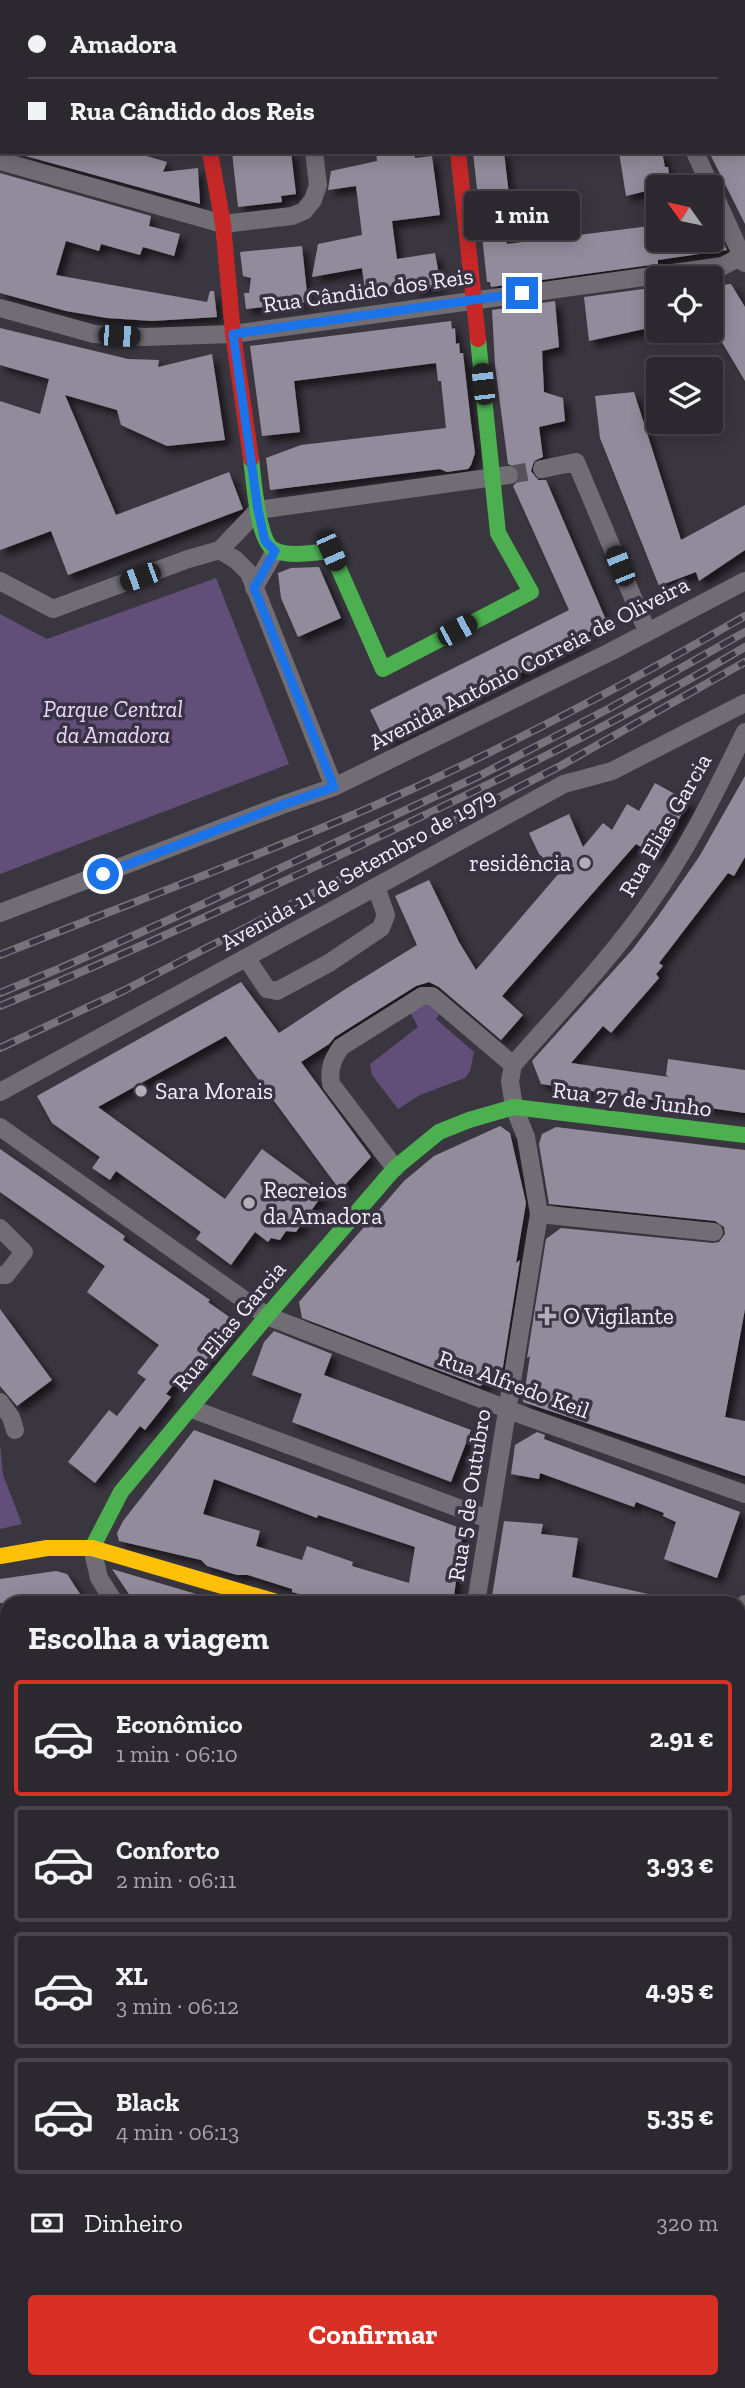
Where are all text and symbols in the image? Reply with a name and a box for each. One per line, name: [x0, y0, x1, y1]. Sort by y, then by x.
text: Amadora: [70, 28, 177, 60]
text: Rua Cândido dos Reis: [70, 95, 315, 127]
north arrow: [646, 175, 723, 252]
map controls: [646, 175, 723, 434]
callout: 1 min: [464, 191, 580, 240]
text: 1 min: [495, 201, 549, 229]
street label: Rua Cândido dos Reis: [261, 261, 475, 319]
button: locate: [646, 266, 723, 343]
route end: [506, 277, 538, 309]
car: [98, 324, 141, 348]
button: layers: [646, 357, 723, 434]
car: [471, 362, 496, 406]
car: [313, 528, 350, 574]
car: [603, 543, 638, 589]
car: [117, 560, 164, 594]
street label: Avenida António Correia de Oliveira: [364, 570, 694, 756]
car: [434, 611, 481, 649]
park label: Parque Central da Amadora: [43, 695, 183, 749]
street label: Rua Elias Garcia: [613, 748, 717, 902]
street label: Avenida 11 de Setembro de 1979: [216, 782, 500, 956]
place label: residência: [469, 849, 571, 877]
marker: residência: [577, 855, 593, 871]
route start: [87, 858, 119, 890]
street label: Rua 27 de Junho: [551, 1075, 713, 1123]
place label: Sara Morais: [155, 1077, 273, 1105]
marker: Sara Morais: [133, 1083, 149, 1099]
place label: Recreios da Amadora: [263, 1176, 382, 1230]
marker: Recreios da Amadora: [241, 1195, 257, 1211]
street label: Rua Elias Garcia: [167, 1255, 291, 1397]
place label: O Vigilante: [563, 1302, 674, 1330]
marker: O Vigilante: [537, 1306, 557, 1326]
street label: Rua Alfredo Keil: [435, 1344, 593, 1424]
street label: Rua 5 de Outubro: [442, 1407, 496, 1583]
text: Escolha a viagem: [28, 1619, 269, 1657]
icon: car: [32, 1707, 95, 1770]
text: Econômico: [116, 1708, 243, 1740]
text: 2.91 €: [649, 1722, 714, 1754]
text: 1 min · 06:10: [116, 1740, 238, 1768]
icon: car: [32, 1833, 95, 1896]
text: Conforto: [116, 1834, 220, 1866]
text: 3.93 €: [646, 1848, 714, 1880]
text: 2 min · 06:11: [116, 1866, 236, 1894]
icon: car: [32, 1959, 95, 2022]
text: XL: [116, 1960, 148, 1992]
text: 4.95 €: [646, 1974, 714, 2006]
text: 3 min · 06:12: [116, 1992, 239, 2020]
icon: car: [32, 2085, 95, 2148]
text: Black: [116, 2086, 179, 2118]
text: 5.35 €: [647, 2100, 714, 2132]
text: 4 min · 06:13: [116, 2118, 239, 2146]
icon: cash: [28, 2204, 66, 2242]
text: Dinheiro: [84, 2207, 183, 2239]
text: 320 m: [657, 2209, 718, 2237]
button: Confirmar: [28, 2295, 718, 2375]

